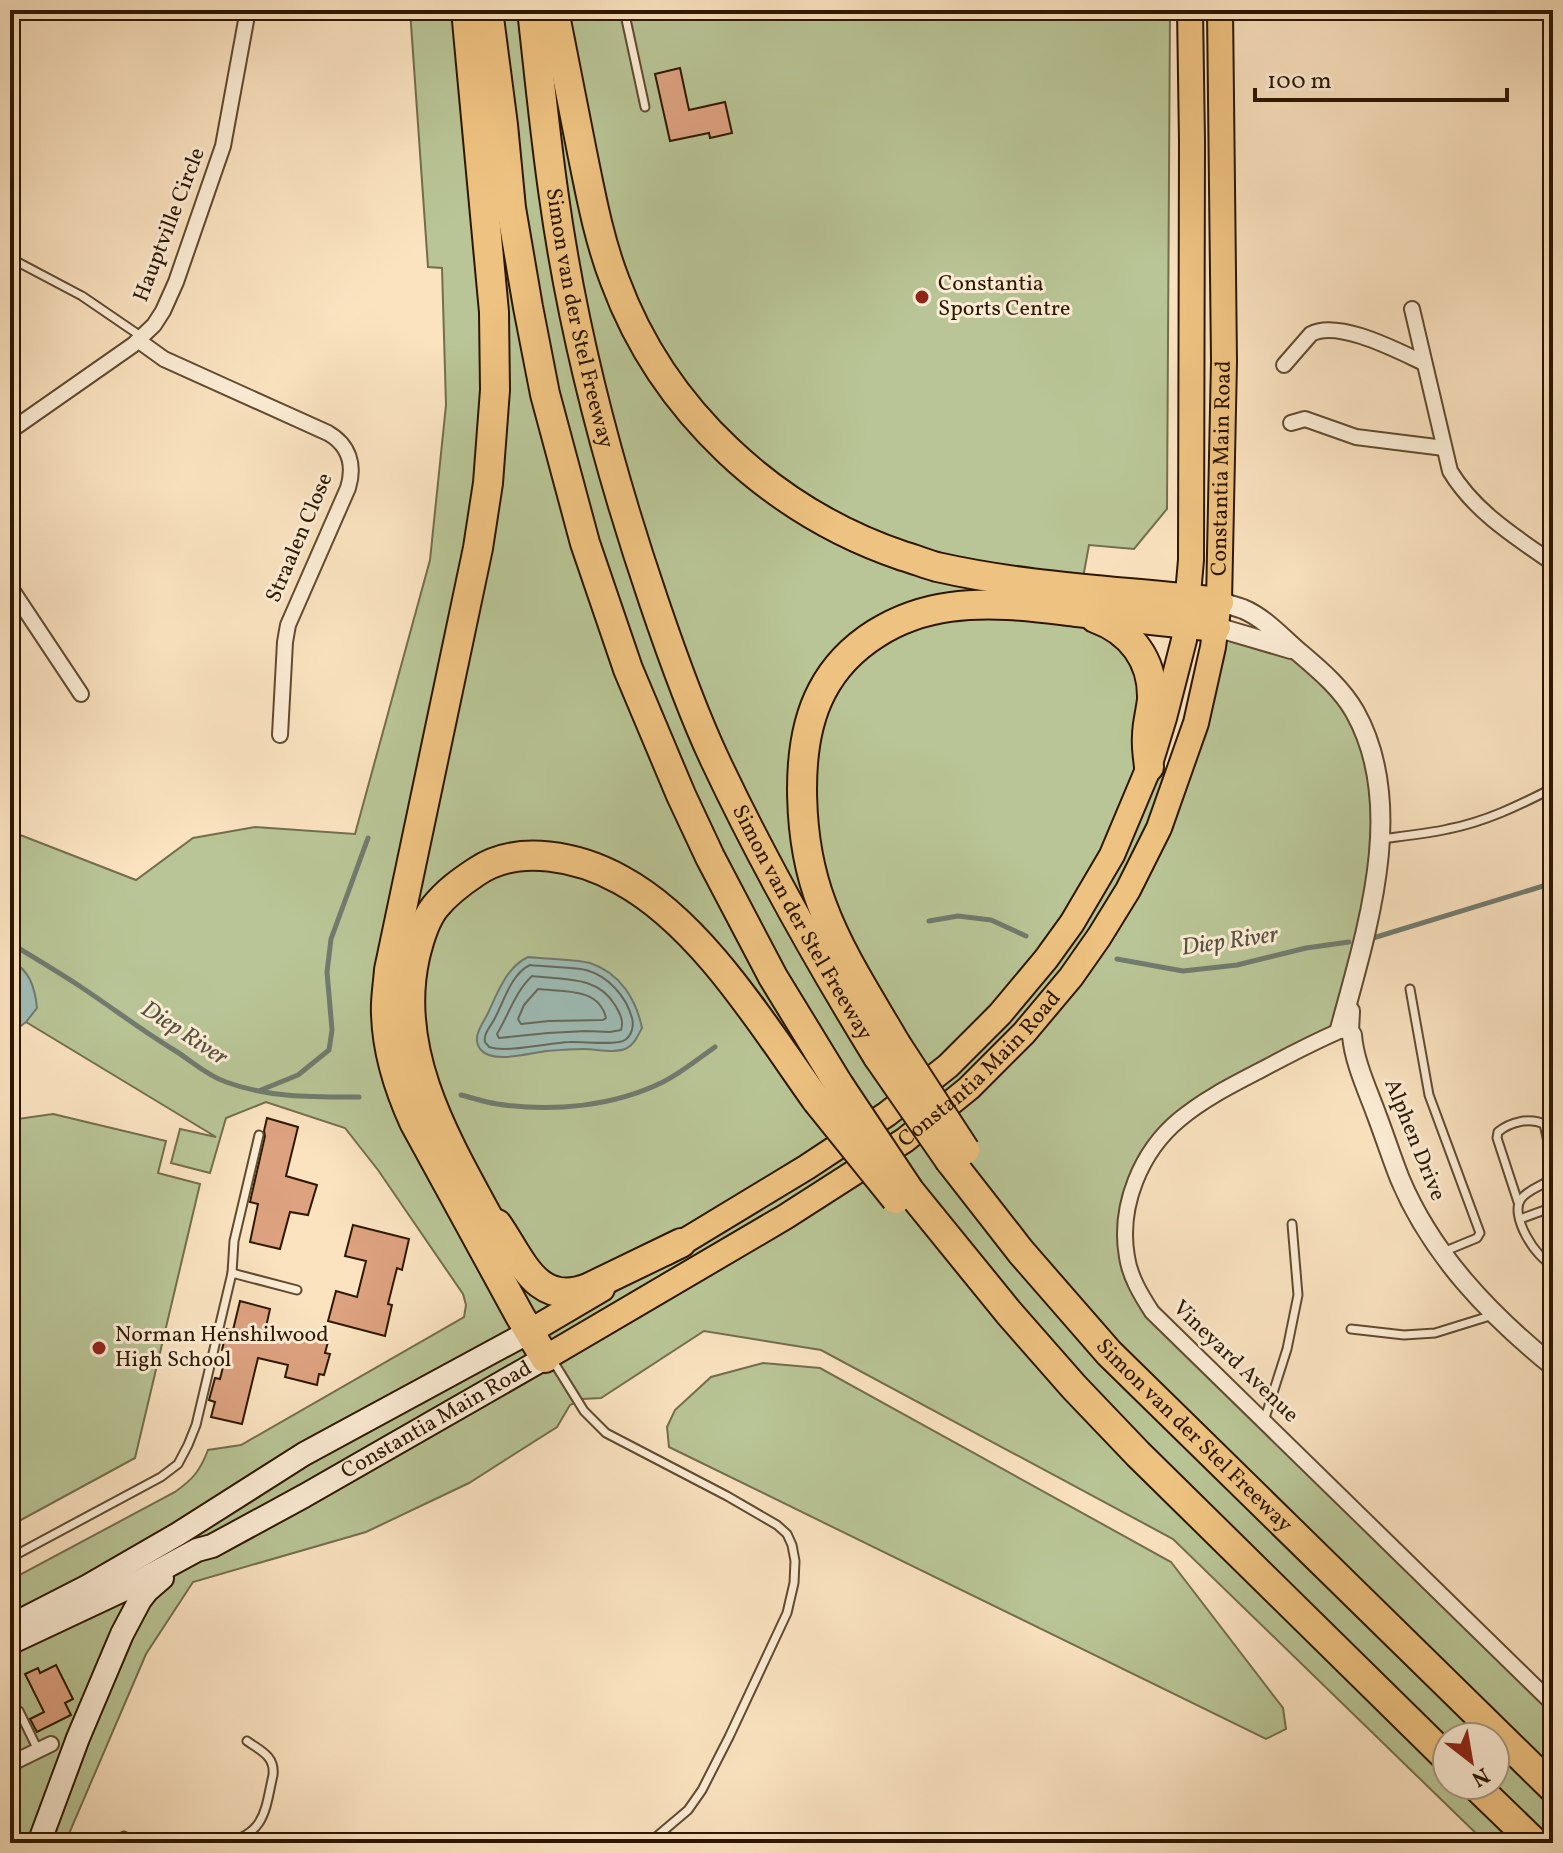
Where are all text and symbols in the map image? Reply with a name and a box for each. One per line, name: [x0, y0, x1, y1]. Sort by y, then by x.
scale bar: [1255, 52, 1507, 102]
text: 100 m: [1267, 65, 1332, 99]
street label: Hauptville Circle: [126, 143, 214, 307]
street label: Simon van der Stel Freeway: [537, 186, 621, 452]
place label: Constantia Sports Centre: [938, 269, 1071, 325]
marker: Constantia Sports Centre: [913, 288, 931, 306]
street label: Constantia Main Road: [1204, 360, 1240, 576]
street label: Straalen Close: [259, 468, 341, 608]
street label: Simon van der Stel Freeway: [724, 800, 880, 1047]
water label: Diep River: [1179, 918, 1282, 966]
street label: Constantia Main Road: [892, 984, 1068, 1155]
water label: Diep River: [134, 993, 235, 1075]
street label: Alphen Drive: [1375, 1074, 1453, 1206]
street label: Vineyard Avenue: [1165, 1294, 1305, 1430]
place label: Norman Henshilwood High School: [115, 1320, 329, 1376]
street label: Simon van der Stel Freeway: [1088, 1332, 1299, 1540]
marker: Norman Henshilwood High School: [90, 1339, 108, 1357]
street label: Constantia Main Road: [335, 1353, 538, 1487]
north arrow: [1431, 1721, 1511, 1801]
text: N: [1465, 1759, 1495, 1793]

